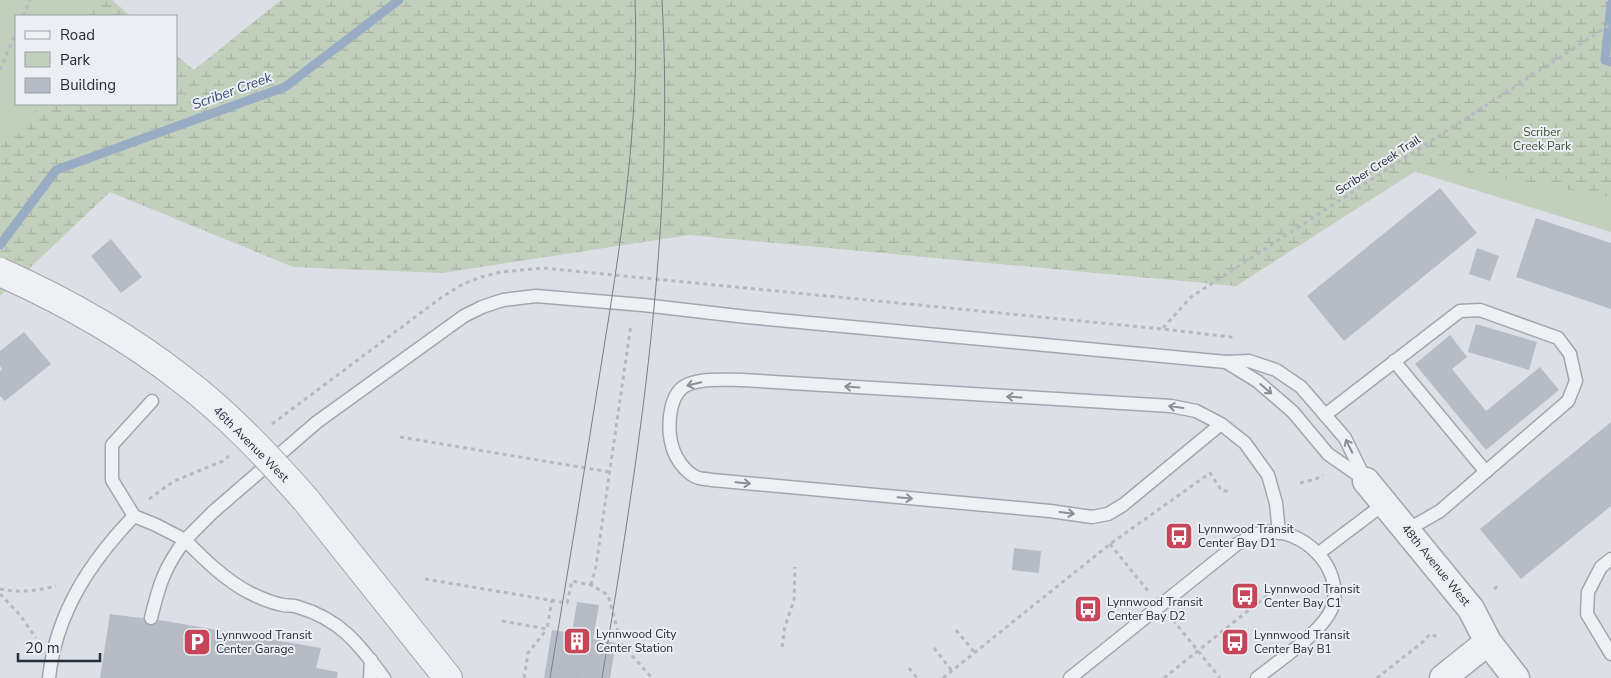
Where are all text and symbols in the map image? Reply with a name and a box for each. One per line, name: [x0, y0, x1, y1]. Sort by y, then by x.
legend: [15, 15, 178, 105]
text: Road: [60, 25, 95, 45]
text: Park: [60, 50, 90, 70]
water label: Scriber Creek: [189, 67, 276, 114]
text: Building: [60, 75, 116, 95]
park label: Scriber Creek Park: [1513, 124, 1572, 154]
street label: Scriber Creek Trail: [1332, 131, 1424, 198]
one-way arrow: [686, 380, 702, 389]
one-way arrow: [844, 382, 860, 391]
one-way arrow: [1260, 384, 1273, 395]
one-way arrow: [1006, 392, 1022, 401]
one-way arrow: [1168, 402, 1184, 412]
street label: 46th Avenue West: [210, 403, 293, 486]
one-way arrow: [1344, 439, 1353, 454]
one-way arrow: [735, 478, 751, 488]
one-way arrow: [896, 493, 912, 503]
one-way arrow: [1058, 508, 1074, 518]
bus stop icon: Lynnwood Transit Center Bay D1: [1164, 521, 1194, 551]
place label: Lynnwood Transit Center Bay D1: [1198, 521, 1294, 551]
street label: 48th Avenue West: [1398, 521, 1475, 610]
bus stop icon: Lynnwood Transit Center Bay C1: [1230, 581, 1260, 611]
place label: Lynnwood Transit Center Bay C1: [1264, 581, 1360, 611]
bus stop icon: Lynnwood Transit Center Bay D2: [1073, 594, 1103, 624]
place label: Lynnwood Transit Center Bay D2: [1107, 594, 1203, 624]
building icon: Lynnwood City Center Station: [562, 626, 592, 656]
place label: Lynnwood City Center Station: [596, 626, 677, 656]
parking icon: Lynnwood Transit Center Garage: [182, 627, 212, 657]
place label: Lynnwood Transit Center Garage: [216, 627, 312, 657]
bus stop icon: Lynnwood Transit Center Bay B1: [1220, 627, 1250, 657]
place label: Lynnwood Transit Center Bay B1: [1254, 627, 1350, 657]
scale bar: [18, 630, 100, 662]
text: 20 m: [25, 638, 60, 658]

